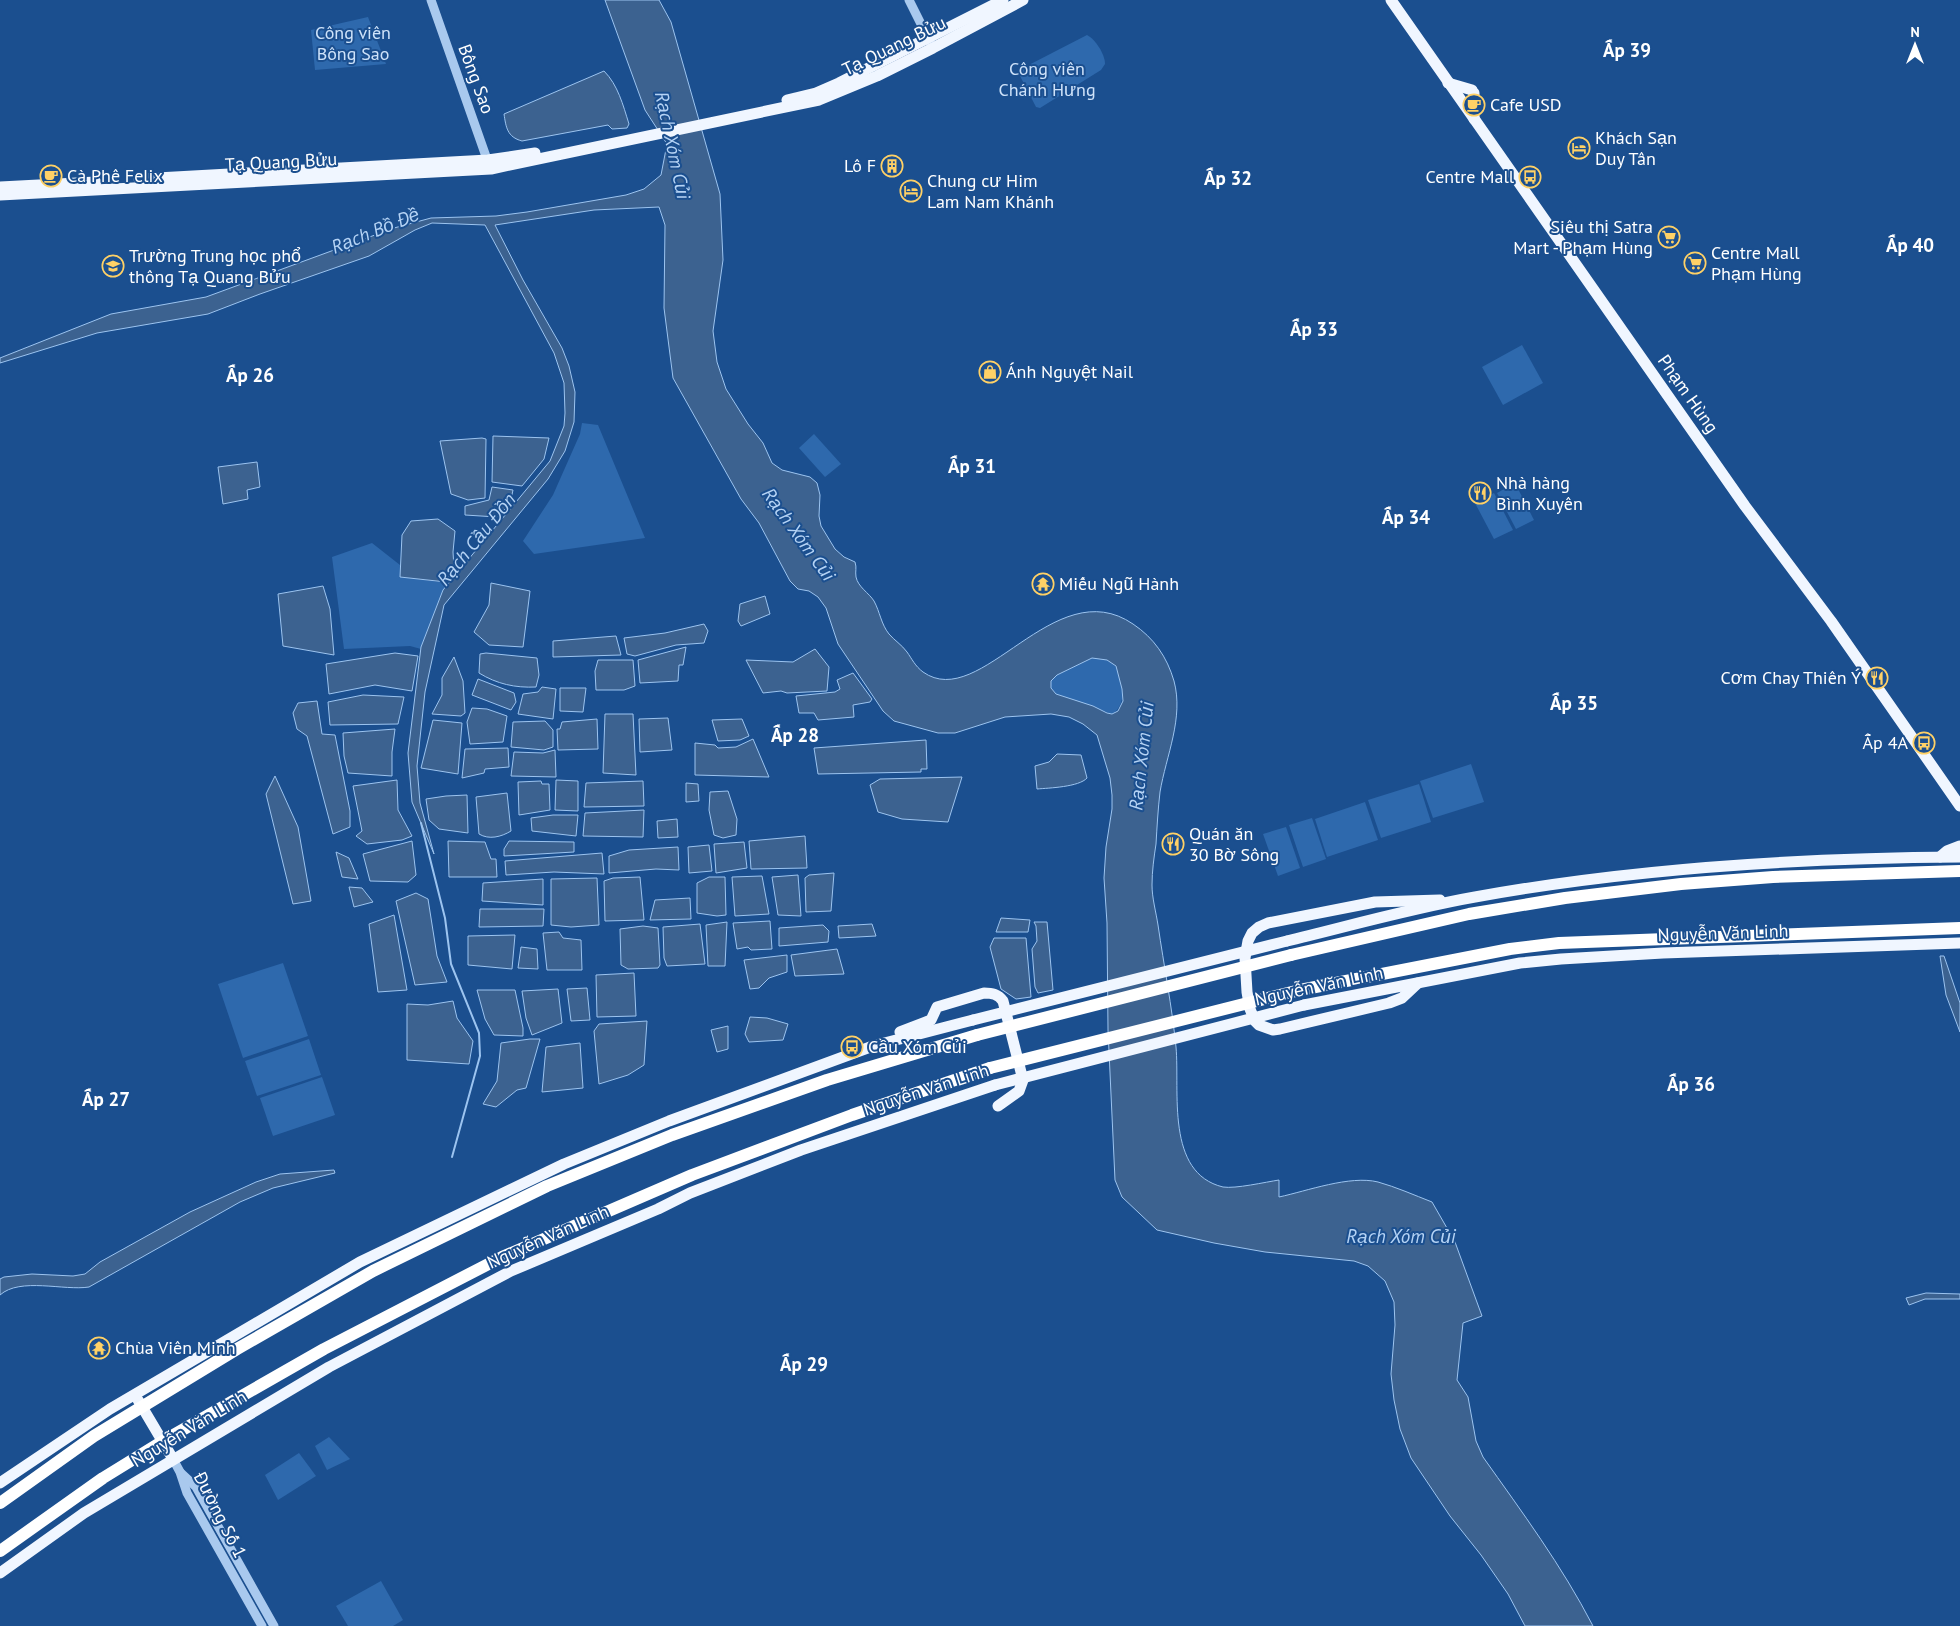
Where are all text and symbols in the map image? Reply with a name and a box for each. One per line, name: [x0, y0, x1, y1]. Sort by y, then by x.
street label: Tạ Quang Bửu: [838, 11, 949, 81]
north arrow: [1890, 20, 1940, 70]
park label: Công viên Bông Sao: [315, 21, 391, 65]
text: N: [1910, 23, 1920, 41]
district label: Ấp 39: [1603, 38, 1651, 62]
street label: Bông Sao: [453, 41, 500, 117]
park label: Công viên Chánh Hưng: [998, 57, 1096, 101]
water label: Rạch Xóm Củi: [650, 89, 696, 202]
cafe icon: Cafe USD: [1462, 93, 1486, 117]
place label: Cafe USD: [1490, 93, 1561, 116]
place label: Khách Sạn Duy Tân: [1595, 126, 1677, 170]
hotel icon: Khách Sạn Duy Tân: [1567, 136, 1591, 160]
street label: Tạ Quang Bửu: [224, 147, 338, 176]
place label: Lô F: [844, 154, 876, 177]
building icon: Lô F: [880, 154, 904, 178]
cafe icon: Cà Phê Felix: [39, 164, 63, 188]
place label: Cà Phê Felix: [67, 164, 163, 187]
place label: Centre Mall: [1426, 165, 1515, 188]
bus stop icon: Centre Mall: [1518, 165, 1542, 189]
district label: Ấp 32: [1204, 166, 1252, 190]
place label: Chung cư Him Lam Nam Khánh: [927, 169, 1054, 213]
hotel icon: Chung cư Him Lam Nam Khánh: [899, 179, 923, 203]
water label: Rạch Bồ Đề: [327, 201, 423, 259]
place label: Siêu thị Satra Mart - Phạm Hùng: [1513, 215, 1653, 259]
supermarket icon: Siêu thị Satra Mart - Phạm Hùng: [1657, 225, 1681, 249]
district label: Ấp 40: [1886, 233, 1934, 257]
place label: Centre Mall Phạm Hùng: [1711, 241, 1802, 285]
place label: Trường Trung học phổ thông Tạ Quang Bửu: [129, 244, 301, 288]
supermarket icon: Centre Mall Phạm Hùng: [1683, 251, 1707, 275]
school or university icon: Trường Trung học phổ thông Tạ Quang Bửu: [101, 254, 125, 278]
district label: Ấp 33: [1290, 317, 1338, 341]
street label: Phạm Hùng: [1653, 350, 1724, 437]
shop icon: Ánh Nguyệt Nail: [978, 360, 1002, 384]
place label: Ánh Nguyệt Nail: [1006, 360, 1134, 383]
district label: Ấp 26: [226, 363, 274, 387]
district label: Ấp 31: [948, 454, 996, 478]
place label: Nhà hàng Bình Xuyên: [1496, 471, 1583, 515]
restaurant icon: Nhà hàng Bình Xuyên: [1468, 481, 1492, 505]
water label: Rạch Xóm Củi: [757, 483, 841, 586]
water label: Rạch Cầu Đồn: [431, 488, 521, 590]
district label: Ấp 34: [1382, 505, 1430, 529]
temple icon: Miếu Ngũ Hành: [1031, 572, 1055, 596]
place label: Miếu Ngũ Hành: [1059, 572, 1179, 595]
place label: Cơm Chay Thiên Ý: [1720, 666, 1861, 689]
restaurant icon: Cơm Chay Thiên Ý: [1865, 666, 1889, 690]
district label: Ấp 35: [1550, 691, 1598, 715]
water label: Rạch Xóm Củi: [1123, 699, 1159, 812]
district label: Ấp 28: [771, 723, 819, 747]
place label: Ấp 4A: [1863, 731, 1908, 754]
bus stop icon: Ấp 4A: [1912, 731, 1936, 755]
place label: Quán ăn 30 Bờ Sông: [1189, 822, 1279, 866]
restaurant icon: Quán ăn 30 Bờ Sông: [1161, 832, 1185, 856]
street label: Nguyễn Văn Linh: [1657, 919, 1789, 946]
street label: Nguyễn Văn Linh: [1253, 961, 1385, 1010]
bus stop icon: Cầu Xóm Củi: [840, 1035, 864, 1059]
place label: Cầu Xóm Củi: [868, 1035, 967, 1058]
street label: Nguyễn Văn Linh: [860, 1058, 992, 1121]
district label: Ấp 36: [1667, 1072, 1715, 1096]
district label: Ấp 27: [82, 1087, 130, 1111]
street label: Nguyễn Văn Linh: [483, 1199, 612, 1274]
water label: Rạch Xóm Củi: [1346, 1224, 1457, 1248]
temple icon: Chùa Viên Minh: [87, 1336, 111, 1360]
place label: Chùa Viên Minh: [115, 1336, 236, 1359]
district label: Ấp 29: [780, 1352, 828, 1376]
street label: Nguyễn Văn Linh: [127, 1385, 251, 1472]
street label: Đường Số 1: [188, 1467, 252, 1562]

